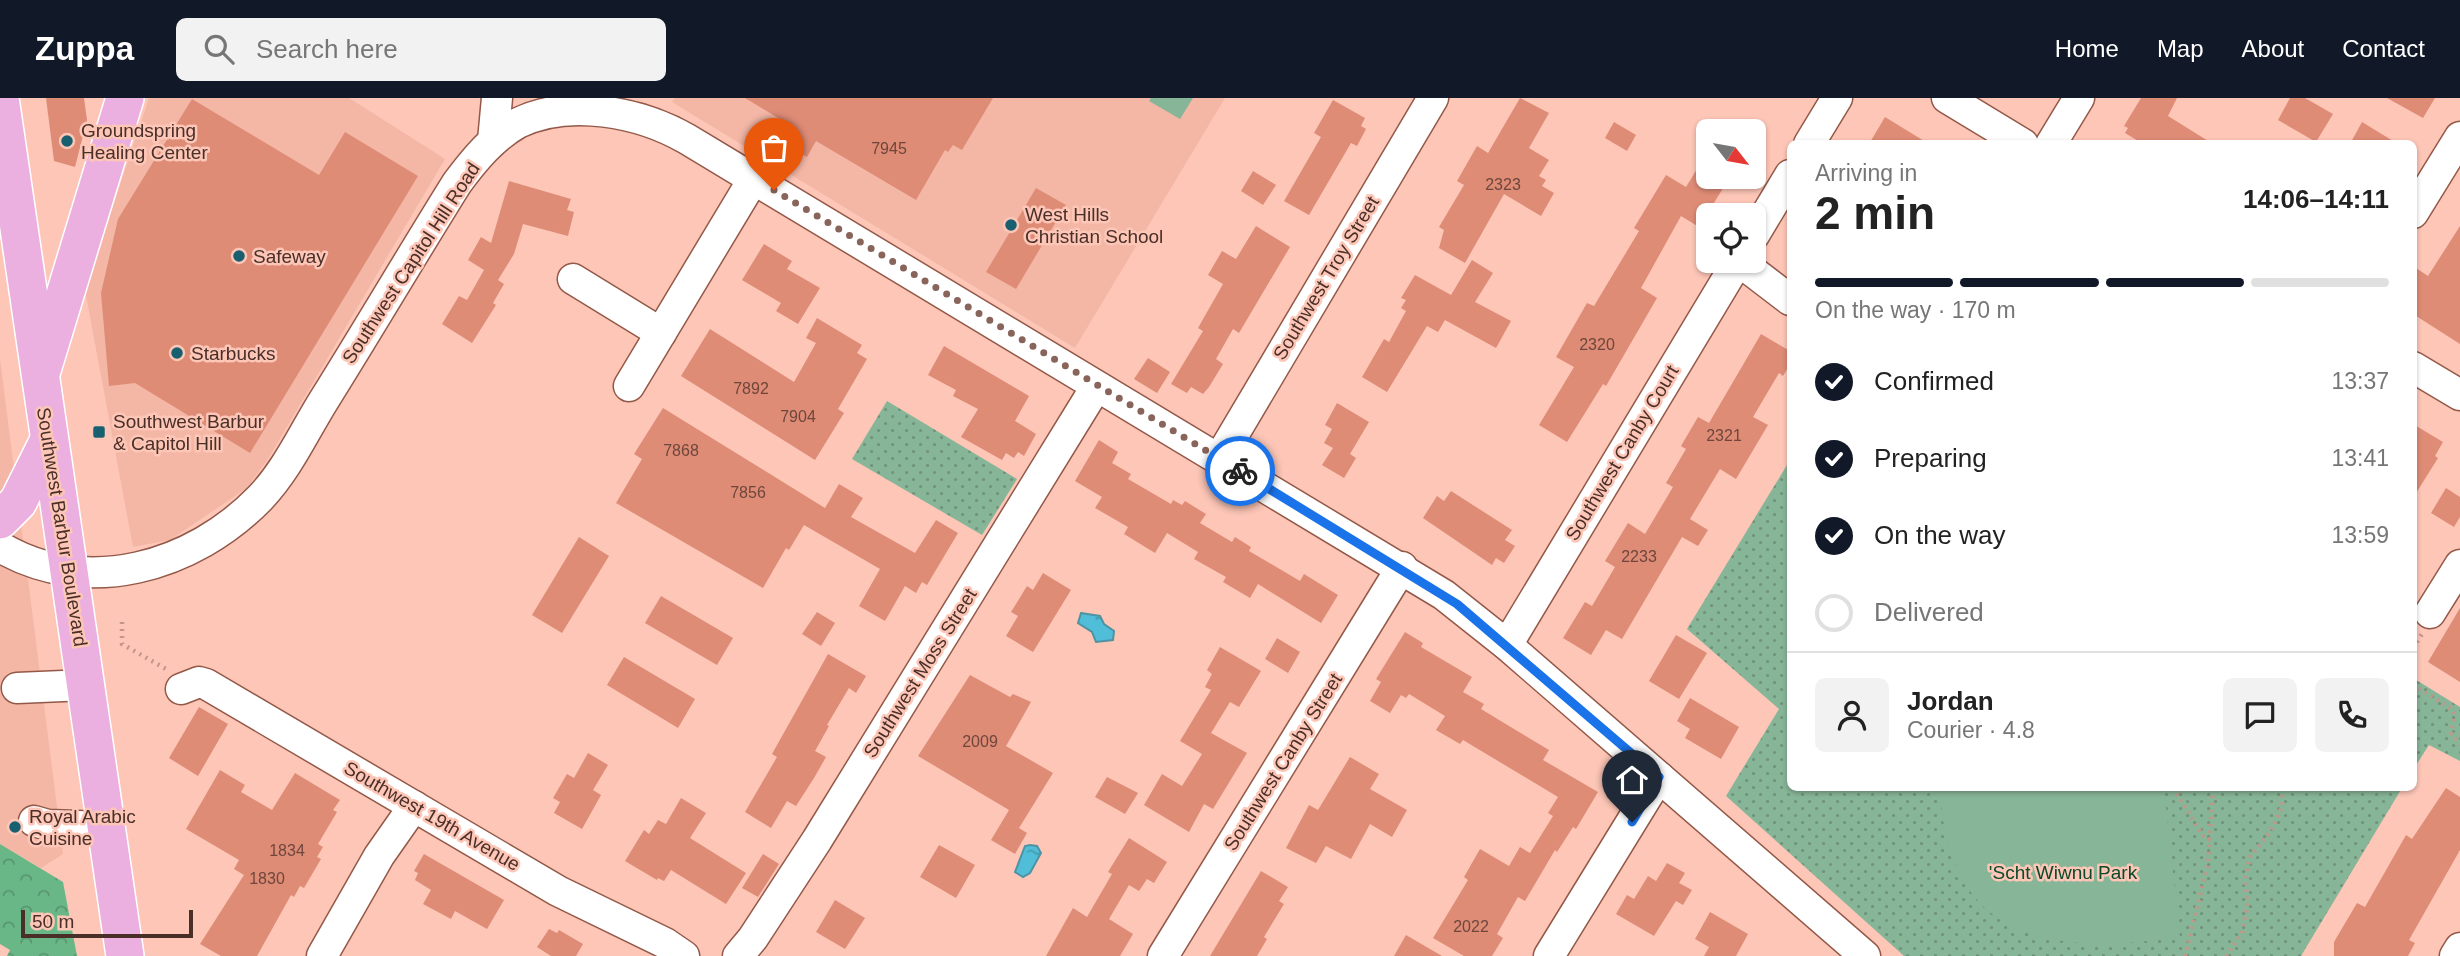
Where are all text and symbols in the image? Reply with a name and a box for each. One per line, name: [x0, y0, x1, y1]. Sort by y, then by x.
search box: [176, 18, 666, 81]
text: Zuppa: [35, 30, 134, 67]
icon: search: [200, 30, 238, 68]
text: Search here: [256, 34, 398, 64]
text: Home: [2055, 35, 2119, 62]
text: Map: [2157, 35, 2204, 62]
text: About: [2242, 35, 2304, 62]
text: Contact: [2342, 35, 2425, 62]
pin: [744, 118, 804, 190]
north arrow: [1696, 119, 1766, 189]
map controls: [1696, 119, 1766, 273]
place label: Groundspring Healing Center: [81, 120, 208, 163]
icon: bag: [755, 129, 793, 167]
marker: Groundspring Healing Center: [59, 133, 75, 149]
house number: 7945: [871, 140, 907, 157]
street label: Southwest Capitol Hill Road: [338, 159, 484, 367]
text: Arriving in: [1815, 160, 1917, 186]
house number: 2323: [1485, 176, 1521, 193]
text: 14:06–14:11: [2243, 184, 2389, 214]
text: 2 min: [1815, 187, 1935, 239]
street label: Southwest Troy Street: [1269, 192, 1384, 364]
button: locate: [1696, 203, 1766, 273]
place label: West Hills Christian School: [1025, 204, 1163, 247]
marker: West Hills Christian School: [1003, 217, 1019, 233]
place label: Safeway: [253, 246, 326, 267]
marker: Safeway: [231, 248, 247, 264]
text: On the way · 170 m: [1815, 297, 2016, 323]
house number: 2320: [1579, 336, 1615, 353]
place label: Starbucks: [191, 343, 275, 364]
marker: Starbucks: [169, 345, 185, 361]
street label: Southwest Canby Court: [1561, 361, 1683, 544]
icon: check: [1815, 363, 1853, 401]
text: Confirmed: [1874, 366, 1994, 396]
text: 13:37: [2331, 368, 2389, 394]
house number: 7892: [733, 380, 769, 397]
street label: Southwest Barbur Boulevard: [33, 406, 91, 648]
house number: 7904: [780, 408, 816, 425]
place label: Southwest Barbur & Capitol Hill: [113, 411, 265, 454]
marker: Southwest Barbur & Capitol Hill: [91, 424, 107, 440]
house number: 2321: [1706, 427, 1742, 444]
courier: [1205, 436, 1275, 506]
icon: check: [1815, 440, 1853, 478]
house number: 7868: [663, 442, 699, 459]
text: Preparing: [1874, 443, 1987, 473]
text: 13:41: [2331, 445, 2389, 471]
icon: bike: [1221, 452, 1259, 490]
house number: 7856: [730, 484, 766, 501]
icon: check: [1815, 517, 1853, 555]
text: On the way: [1874, 520, 2006, 550]
text: 13:59: [2331, 522, 2389, 548]
house number: 2233: [1621, 548, 1657, 565]
street label: Southwest Moss Street: [859, 584, 981, 761]
text: Delivered: [1874, 597, 1984, 627]
street label: Southwest Canby Street: [1220, 669, 1347, 854]
button: person: [1815, 678, 1889, 752]
button: chat: [2223, 678, 2297, 752]
button: phone: [2315, 678, 2389, 752]
text: Jordan: [1907, 686, 1994, 716]
text: Courier · 4.8: [1907, 717, 2035, 743]
house number: 2009: [962, 733, 998, 750]
pin: [1602, 750, 1662, 822]
street label: Southwest 19th Avenue: [340, 757, 524, 875]
icon: home: [1613, 761, 1651, 799]
place label: Royal Arabic Cuisine: [29, 806, 136, 849]
marker: Royal Arabic Cuisine: [7, 819, 23, 835]
house number: 1834: [269, 842, 305, 859]
park label: 'Scht Wiwnu Park: [1989, 862, 2138, 883]
house number: 1830: [249, 870, 285, 887]
scale bar: [21, 907, 192, 939]
text: 50 m: [32, 911, 74, 932]
house number: 2022: [1453, 918, 1489, 935]

